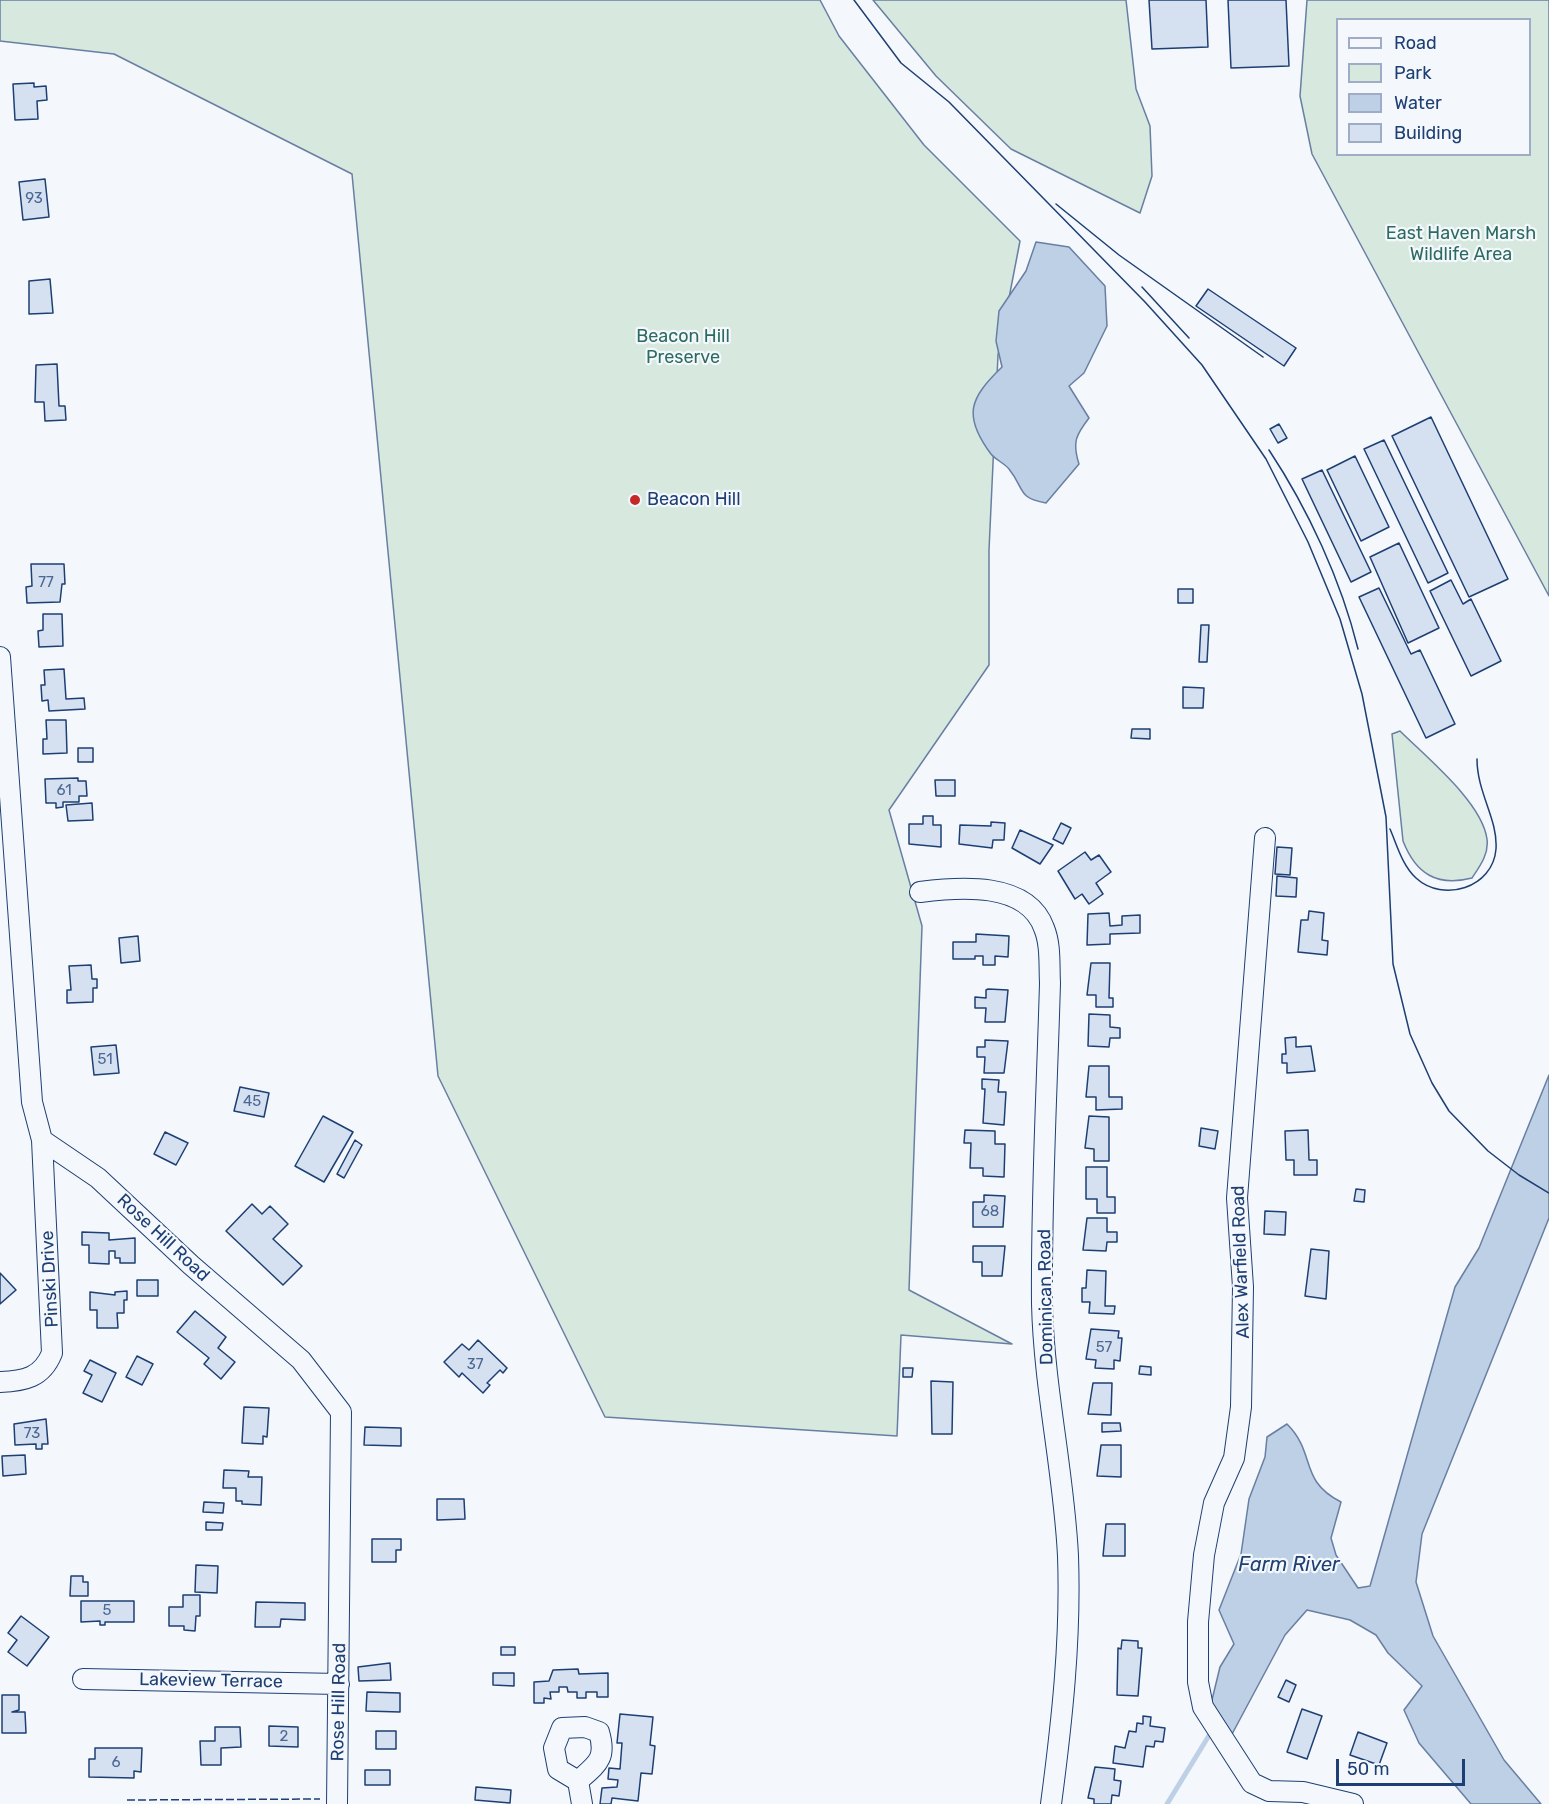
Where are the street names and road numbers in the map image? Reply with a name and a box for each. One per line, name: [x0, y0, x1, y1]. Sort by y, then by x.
street label: Alex Warfield Road: [1228, 1185, 1254, 1339]
street label: Rose Hill Road: [112, 1190, 214, 1286]
street label: Dominican Road: [1034, 1229, 1058, 1365]
street label: Pinski Drive: [37, 1230, 63, 1328]
street label: Rose Hill Road: [327, 1642, 351, 1762]
street label: Lakeview Terrace: [139, 1669, 283, 1693]

